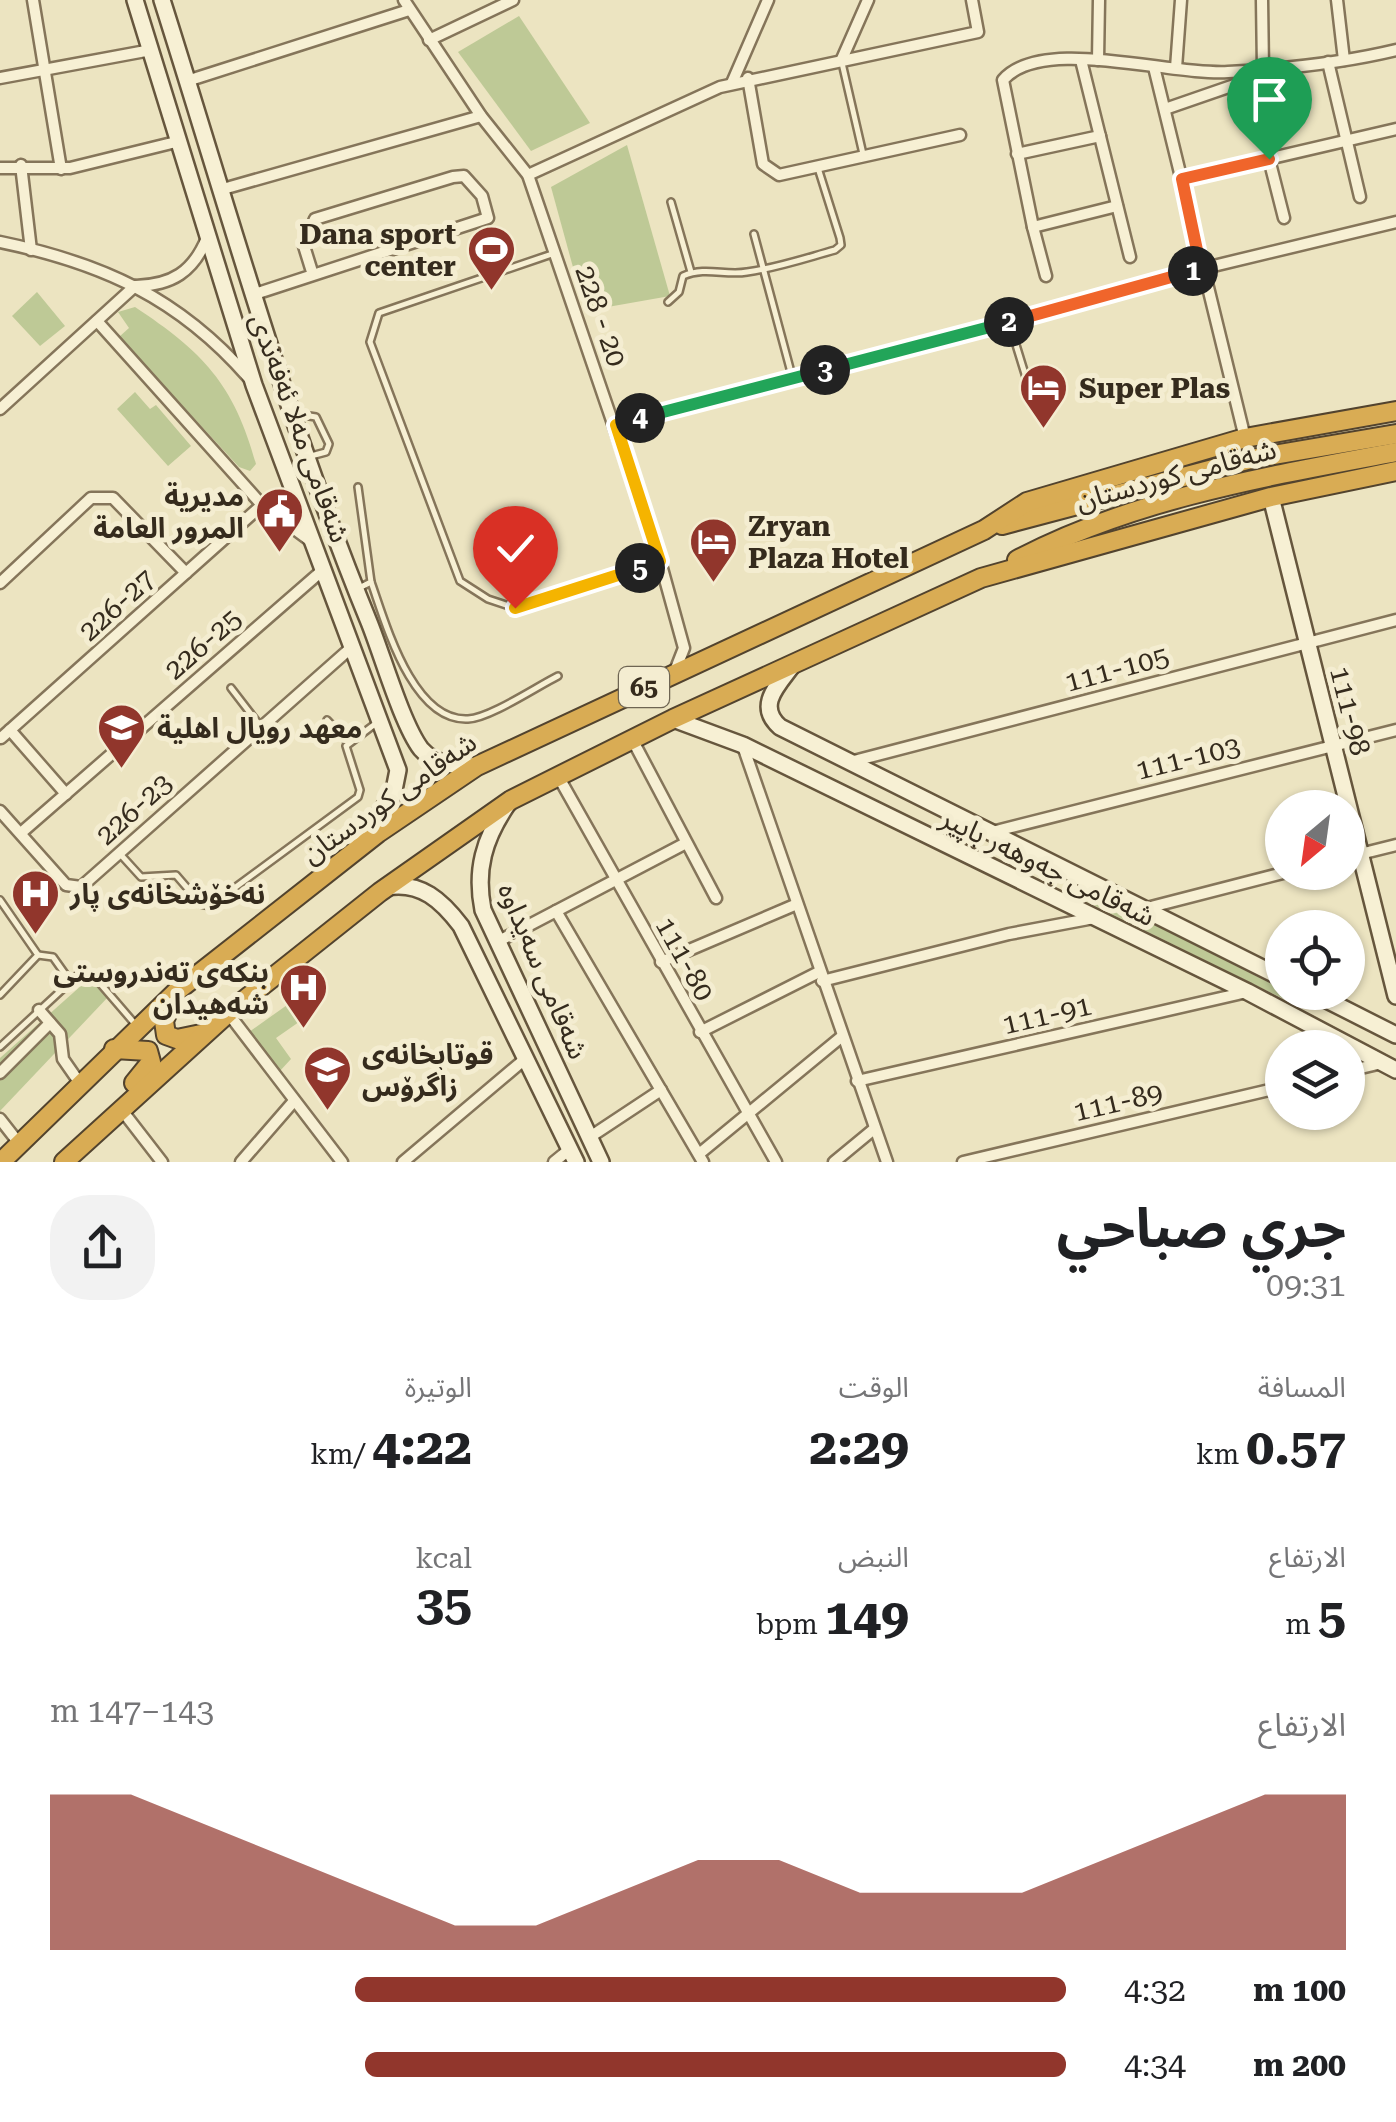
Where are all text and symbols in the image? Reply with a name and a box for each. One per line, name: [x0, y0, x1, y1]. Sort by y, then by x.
pin: [1227, 57, 1312, 160]
icon: arrive: [1242, 72, 1297, 127]
place label: Dana sport center: [299, 218, 456, 283]
sports icon: Dana sport center: [465, 224, 517, 292]
pin: 1: [1168, 246, 1218, 296]
text: 1: [1185, 254, 1201, 287]
street label: 228 - 20: [568, 261, 634, 371]
pin: 2: [984, 297, 1034, 347]
text: 2: [1001, 305, 1017, 338]
street label: شەقامی مەلا ئەفەندی: [243, 309, 357, 547]
pin: 3: [800, 345, 850, 395]
text: 3: [817, 353, 833, 386]
hotel icon: Super Plas: [1018, 362, 1070, 430]
place label: Super Plas: [1079, 372, 1230, 405]
pin: 4: [615, 393, 665, 443]
text: 4: [632, 401, 648, 434]
street label: شەقامی کوردستان: [1072, 432, 1280, 518]
place label: مديرية المرور العامة: [93, 480, 244, 545]
public building icon: مديرية المرور العامة: [253, 486, 305, 554]
pin: [473, 506, 558, 609]
place label: Zryan Plaza Hotel: [748, 510, 909, 575]
hotel icon: Zryan Plaza Hotel: [687, 516, 739, 584]
icon: check: [488, 521, 543, 576]
pin: 5: [615, 543, 665, 593]
text: 5: [632, 551, 648, 584]
street label: 226-27: [72, 562, 162, 648]
street label: 226-25: [158, 602, 248, 686]
street label: 111-105: [1061, 639, 1173, 699]
street label: 111-98: [1323, 663, 1377, 759]
road number: 65: [619, 667, 669, 707]
school or university icon: معهد رويال اهلية: [96, 702, 148, 770]
place label: معهد رويال اهلية: [157, 712, 362, 745]
street label: شەقامی کوردستان: [295, 725, 483, 871]
street label: 111-103: [1132, 729, 1244, 787]
street label: 226-23: [89, 766, 179, 852]
north arrow: [1265, 790, 1365, 890]
map controls: [1265, 790, 1365, 1130]
street label: شەقامی جەوهەر باپیر: [934, 800, 1160, 934]
hospital icon: نەخۆشخانەی پار: [9, 868, 61, 936]
place label: نەخۆشخانەی پار: [69, 878, 265, 912]
street label: شەقامی سەیداوە: [491, 878, 595, 1064]
button: locate: [1265, 910, 1365, 1010]
street label: 111-80: [649, 911, 721, 1007]
place label: بنکەی تەندروستی شەهیدان: [53, 956, 269, 1021]
hospital icon: بنکەی تەندروستی شەهیدان: [278, 962, 330, 1030]
street label: 111-91: [999, 989, 1095, 1041]
button: layers: [1265, 1030, 1365, 1130]
place label: قوتابخانەی زاگرۆس: [362, 1038, 493, 1103]
school or university icon: قوتابخانەی زاگرۆس: [301, 1044, 353, 1112]
street label: 111-89: [1070, 1076, 1166, 1128]
button: share: [50, 1195, 155, 1300]
text: جري صباحي: [1057, 1196, 1346, 1260]
text: 09:31: [1266, 1266, 1346, 1304]
text: الوتيرة: [405, 1371, 472, 1404]
text: الوقت: [839, 1371, 909, 1404]
text: المسافة: [1258, 1371, 1346, 1404]
text: 4:22: [372, 1418, 472, 1476]
text: 2:29: [809, 1418, 909, 1476]
text: 0.57: [1246, 1418, 1346, 1476]
text: /km: [310, 1438, 372, 1471]
text: km: [1196, 1438, 1246, 1471]
text: النبض: [838, 1541, 909, 1574]
text: الارتفاع: [1269, 1541, 1346, 1574]
text: kcal: [416, 1542, 472, 1575]
text: 35: [416, 1575, 472, 1633]
text: 149: [825, 1588, 909, 1646]
text: 5: [1318, 1588, 1346, 1646]
text: bpm: [756, 1608, 825, 1641]
text: m: [1285, 1608, 1318, 1641]
text: 143–147 m: [50, 1692, 214, 1730]
text: الارتفاع: [1258, 1706, 1346, 1744]
text: 4:32: [1124, 1971, 1186, 2009]
text: 100 m: [1253, 1971, 1346, 2009]
text: 4:34: [1124, 2046, 1186, 2084]
text: 200 m: [1253, 2046, 1346, 2084]

